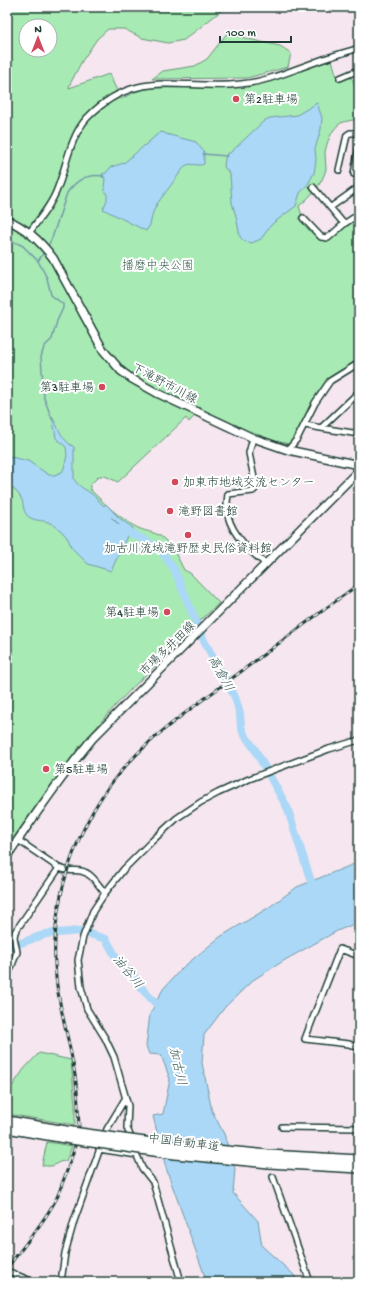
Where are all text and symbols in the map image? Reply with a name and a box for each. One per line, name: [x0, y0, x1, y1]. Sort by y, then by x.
north arrow: [18, 18, 58, 58]
scale bar: [220, 18, 291, 44]
text: N: [34, 24, 42, 36]
text: 100 m: [225, 27, 256, 41]
place label: 第2駐車場: [244, 93, 298, 108]
marker: 第2駐車場: [231, 94, 241, 104]
park label: 播磨中央公園: [122, 259, 194, 274]
street label: 下滝野市川線: [129, 361, 200, 408]
place label: 第3駐車場: [40, 381, 94, 396]
marker: 第3駐車場: [97, 382, 107, 392]
place label: 加東市地域交流センター: [183, 476, 315, 491]
marker: 加東市地域交流センター: [170, 477, 180, 487]
place label: 滝野図書館: [178, 505, 238, 520]
marker: 滝野図書館: [165, 506, 175, 516]
marker: 加古川流域滝野歴史民俗資料館: [183, 530, 193, 540]
place label: 加古川流域滝野歴史民俗資料館: [104, 541, 272, 557]
place label: 第4駐車場: [105, 606, 159, 621]
marker: 第4駐車場: [162, 607, 172, 617]
street label: 市場多井田線: [137, 619, 199, 679]
water label: 高倉川: [204, 653, 237, 695]
place label: 第5駐車場: [54, 763, 108, 778]
marker: 第5駐車場: [41, 764, 51, 774]
water label: 油谷川: [109, 952, 146, 992]
water label: 加古川: [165, 1046, 189, 1087]
street label: 中国自動車道: [147, 1132, 220, 1155]

